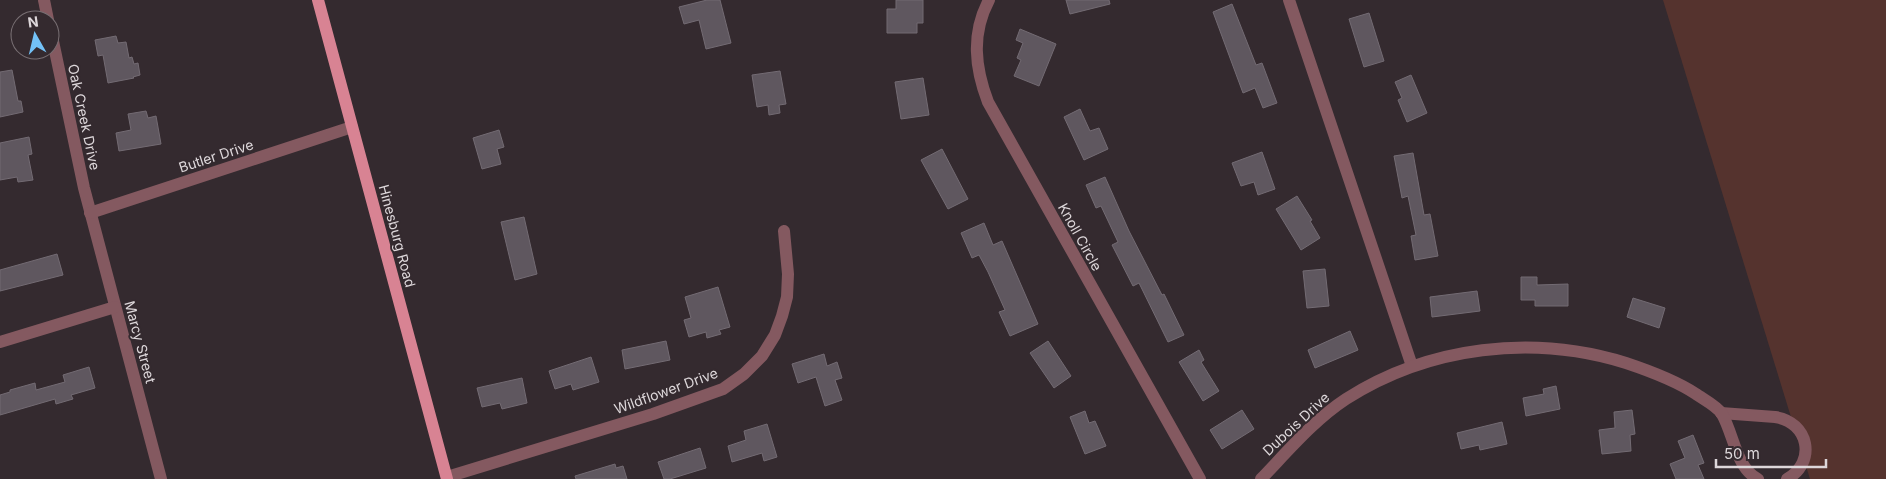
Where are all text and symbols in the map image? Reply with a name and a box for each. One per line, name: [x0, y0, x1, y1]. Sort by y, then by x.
north arrow: [10, 10, 60, 60]
text: N: [27, 12, 40, 31]
street label: Oak Creek Drive: [65, 62, 104, 172]
street label: Butler Drive: [176, 135, 255, 176]
street label: Hinesburg Road: [376, 183, 419, 289]
street label: Knoll Circle: [1055, 200, 1106, 274]
street label: Marcy Street: [121, 299, 160, 385]
street label: Wildflower Drive: [612, 364, 720, 417]
street label: Dubois Drive: [1259, 388, 1332, 459]
scale bar: [1716, 436, 1826, 468]
text: 50 m: [1724, 444, 1760, 463]

